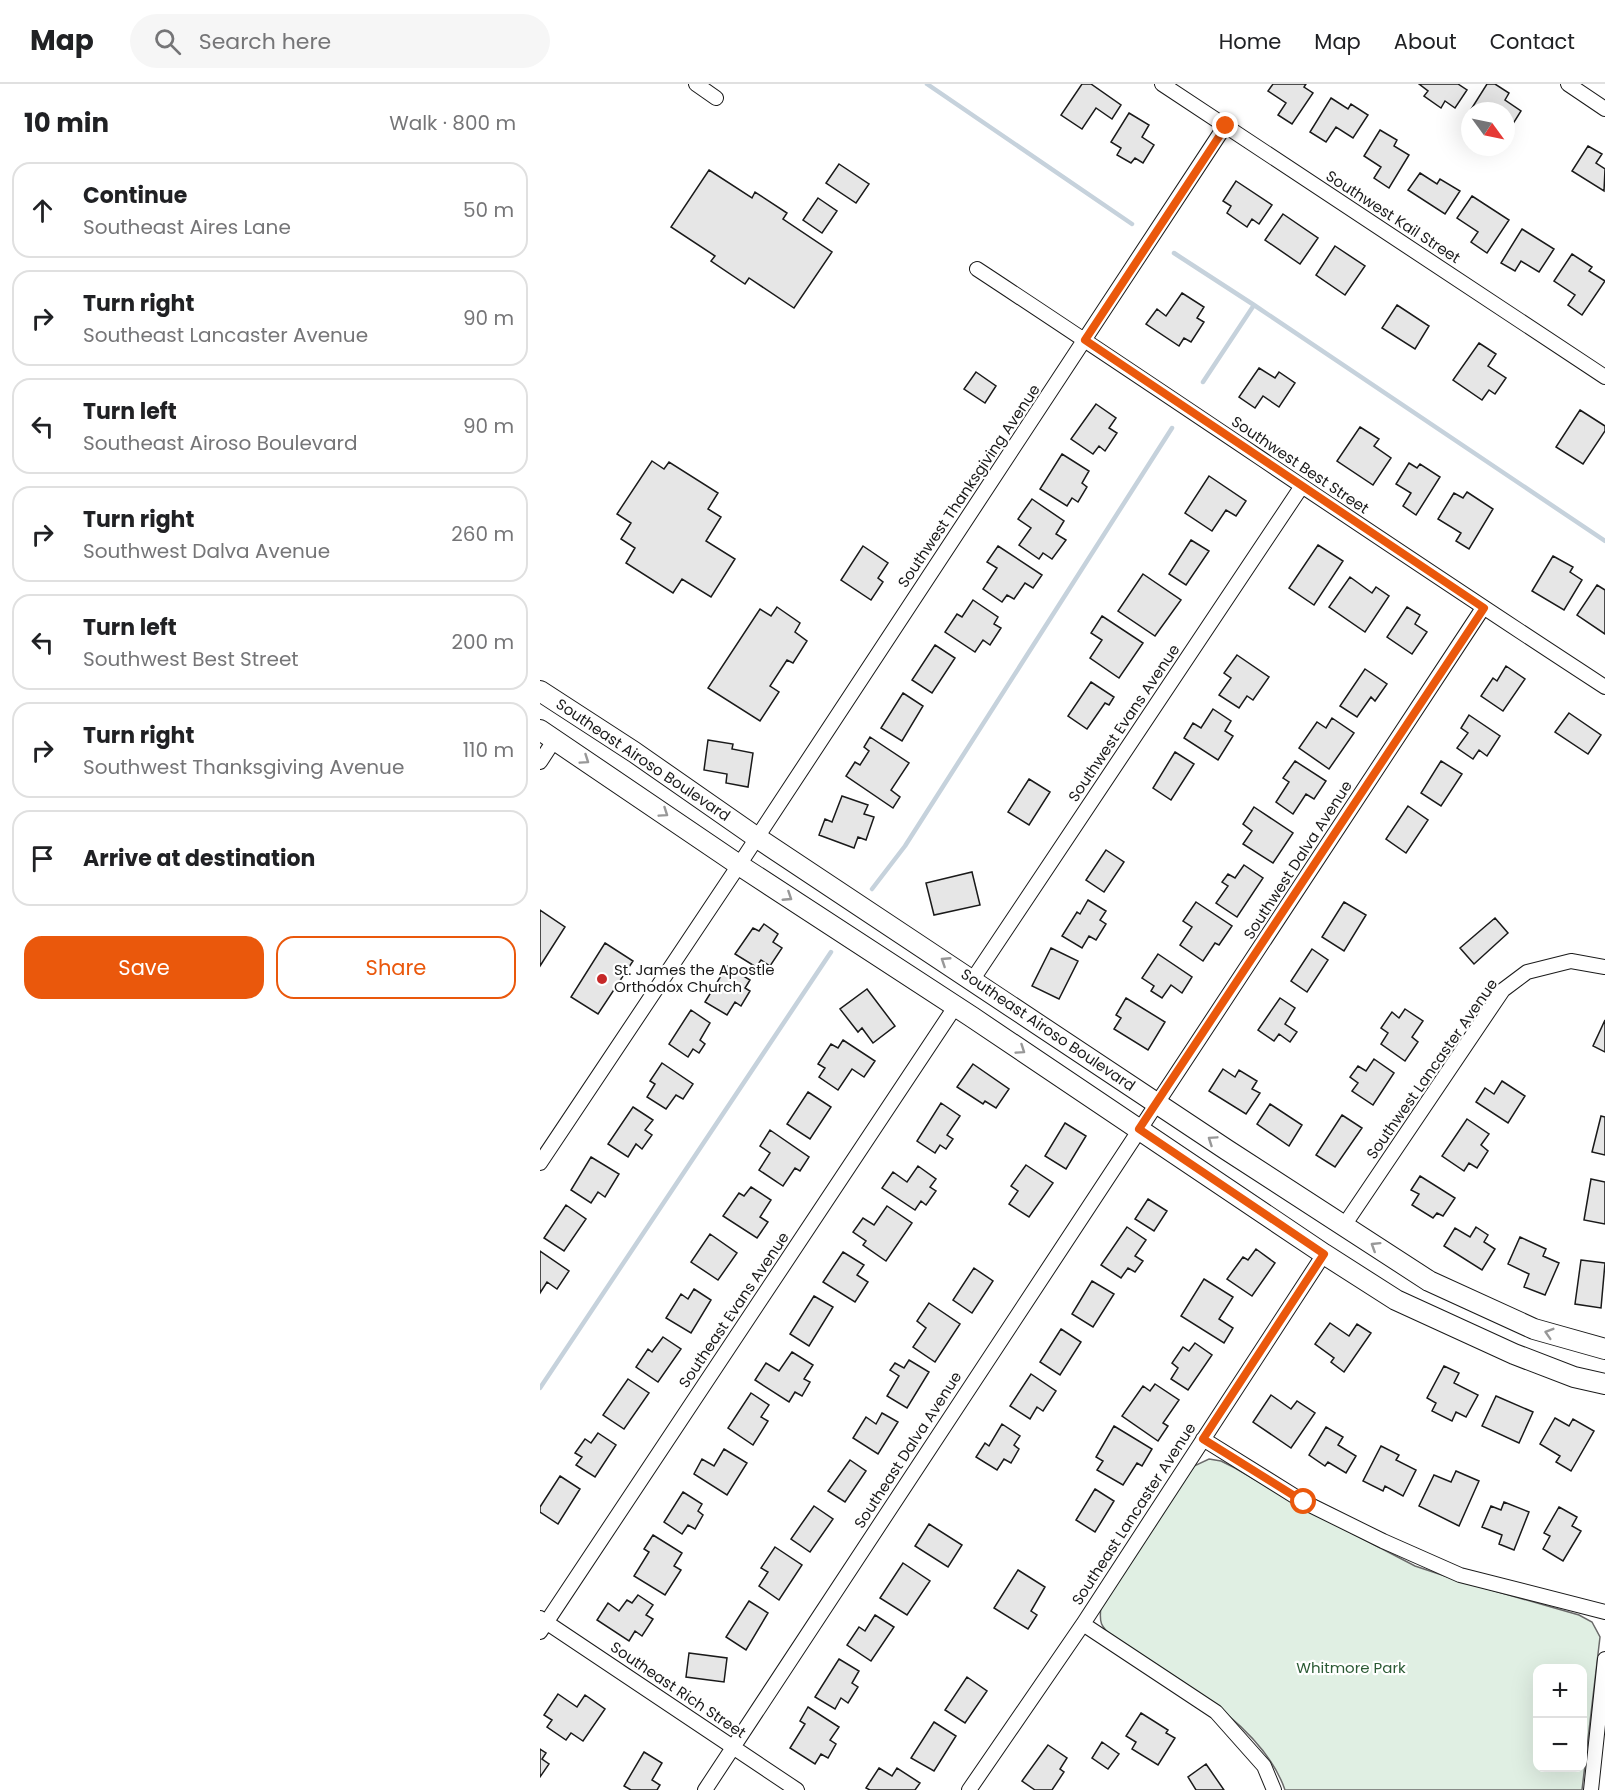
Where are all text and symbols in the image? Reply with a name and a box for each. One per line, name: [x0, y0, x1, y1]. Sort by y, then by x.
search box: [130, 14, 550, 68]
text: Map: [30, 21, 94, 60]
icon: search: [151, 25, 184, 58]
text: Search here: [199, 26, 331, 57]
text: Home: [1219, 27, 1281, 56]
text: Map: [1314, 27, 1361, 56]
text: About: [1394, 27, 1457, 56]
text: Contact: [1490, 27, 1575, 56]
north arrow: [1461, 102, 1515, 156]
text: 10 min: [24, 105, 109, 141]
text: Walk · 800 m: [389, 109, 516, 137]
route end: [1212, 112, 1238, 138]
street label: Southwest Kail Street: [1322, 165, 1465, 268]
text: Continue: [83, 180, 187, 211]
icon: ahead: [26, 194, 59, 227]
text: 50 m: [463, 196, 514, 224]
text: Southeast Aires Lane: [83, 213, 291, 241]
text: Turn right: [83, 288, 194, 319]
icon: right: [26, 302, 59, 335]
text: 90 m: [463, 304, 514, 332]
text: Southeast Lancaster Avenue: [83, 321, 368, 349]
street label: Southwest Thanksgiving Avenue: [893, 380, 1045, 591]
text: Turn left: [83, 396, 177, 427]
icon: left: [26, 410, 59, 443]
street label: Southwest Best Street: [1227, 411, 1373, 518]
text: 90 m: [463, 412, 514, 440]
text: Southeast Airoso Boulevard: [83, 429, 358, 457]
text: Turn right: [83, 504, 194, 535]
icon: right: [26, 518, 59, 551]
text: 260 m: [451, 520, 514, 548]
text: Southwest Dalva Avenue: [83, 537, 330, 565]
text: Turn left: [83, 612, 177, 643]
icon: left: [26, 626, 59, 659]
text: 200 m: [451, 628, 514, 656]
street label: Southwest Evans Avenue: [1063, 640, 1184, 806]
text: Southwest Best Street: [83, 645, 299, 673]
street label: Southeast Airoso Boulevard: [552, 693, 735, 826]
text: Turn right: [83, 720, 194, 751]
icon: right: [26, 734, 59, 767]
text: 110 m: [463, 736, 514, 764]
text: Southwest Thanksgiving Avenue: [83, 753, 404, 781]
one-way arrow: [578, 753, 589, 764]
street label: Southwest Dalva Avenue: [1238, 776, 1357, 943]
one-way arrow: [657, 806, 668, 817]
icon: arrive: [26, 842, 59, 875]
text: Arrive at destination: [83, 843, 315, 874]
one-way arrow: [782, 890, 793, 901]
button: Save: [24, 936, 264, 999]
button: Share: [276, 936, 516, 999]
one-way arrow: [941, 957, 952, 968]
place label: St. James the Apostle Orthodox Church: [614, 959, 775, 997]
street label: Southeast Airoso Boulevard: [957, 963, 1140, 1096]
marker: St. James the Apostle Orthodox Church: [595, 972, 609, 986]
street label: Southwest Lancaster Avenue: [1361, 974, 1502, 1163]
one-way arrow: [1014, 1043, 1025, 1054]
one-way arrow: [1207, 1136, 1218, 1147]
street label: Southeast Evans Avenue: [673, 1228, 794, 1392]
one-way arrow: [1371, 1242, 1381, 1254]
one-way arrow: [1544, 1328, 1555, 1340]
street label: Southeast Dalva Avenue: [849, 1367, 966, 1532]
street label: Southeast Lancaster Avenue: [1067, 1418, 1201, 1609]
route start: [1290, 1488, 1316, 1514]
street label: Southeast Rich Street: [606, 1636, 750, 1743]
park label: Whitmore Park: [1296, 1657, 1406, 1678]
map controls: [1533, 1664, 1587, 1772]
button: +: [1533, 1664, 1587, 1718]
button: −: [1533, 1718, 1587, 1772]

